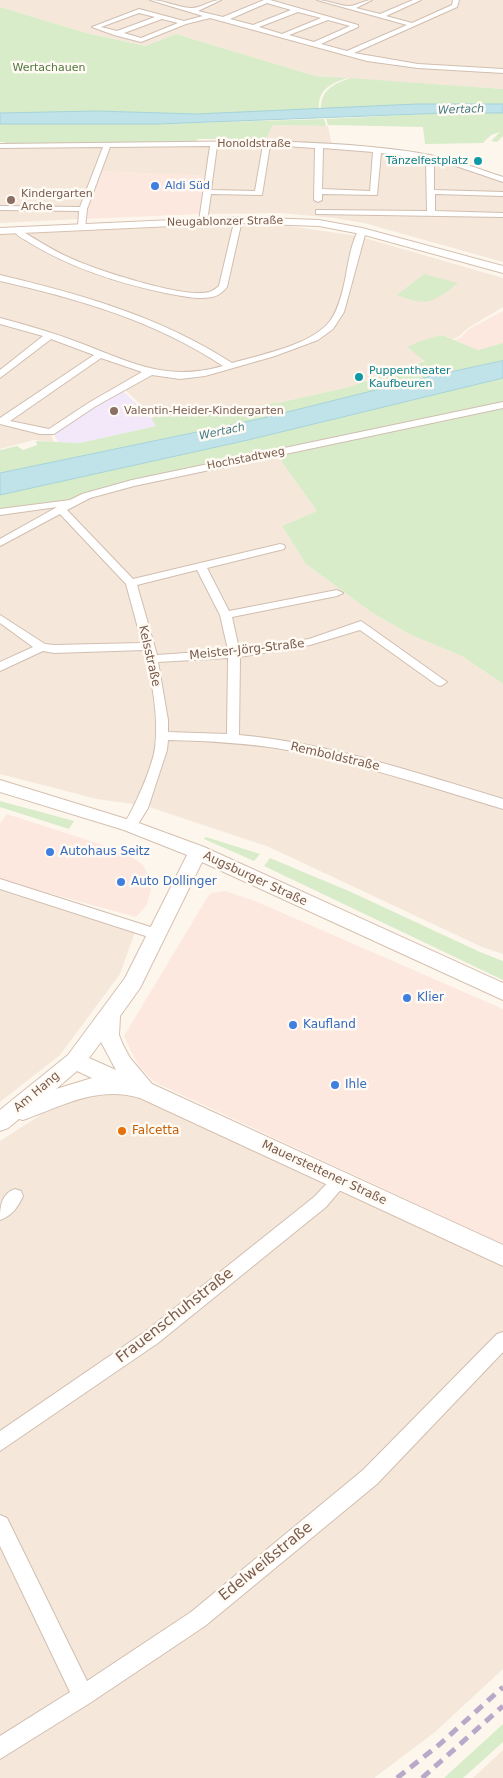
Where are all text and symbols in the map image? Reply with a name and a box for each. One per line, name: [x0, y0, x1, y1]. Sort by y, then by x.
park label: Wertachauen: [12, 61, 86, 75]
water label: Wertach: [438, 103, 484, 117]
street label: Honoldstraße: [217, 137, 291, 151]
place label: Tänzelfestplatz: [386, 154, 468, 168]
marker: Tänzelfestplatz: [472, 155, 484, 167]
place label: Aldi Süd: [165, 179, 210, 193]
marker: Aldi Süd: [149, 180, 161, 192]
place label: Kindergarten Arche: [21, 187, 93, 213]
marker: Kindergarten Arche: [5, 194, 17, 206]
street label: Neugablonzer Straße: [167, 214, 283, 230]
place label: Puppentheater Kaufbeuren: [369, 364, 451, 390]
marker: Puppentheater Kaufbeuren: [353, 371, 365, 383]
place label: Valentin-Heider-Kindergarten: [124, 404, 284, 418]
marker: Valentin-Heider-Kindergarten: [108, 405, 120, 417]
water label: Wertach: [198, 421, 246, 443]
street label: Hochstadtweg: [206, 445, 286, 473]
street label: Kelsstraße: [135, 624, 163, 688]
street label: Meister-Jörg-Straße: [189, 637, 305, 663]
street label: Remboldstraße: [289, 740, 381, 774]
place label: Autohaus Seitz: [60, 845, 150, 859]
marker: Autohaus Seitz: [44, 846, 56, 858]
street label: Augsburger Straße: [201, 849, 309, 909]
place label: Auto Dollinger: [131, 875, 217, 889]
marker: Auto Dollinger: [115, 876, 127, 888]
place label: Klier: [417, 991, 444, 1005]
marker: Klier: [401, 992, 413, 1004]
place label: Kaufland: [303, 1018, 356, 1032]
marker: Kaufland: [287, 1019, 299, 1031]
street label: Am Hang: [11, 1069, 63, 1115]
place label: Ihle: [345, 1078, 367, 1092]
marker: Ihle: [329, 1079, 341, 1091]
place label: Falcetta: [132, 1124, 179, 1138]
marker: Falcetta: [116, 1125, 128, 1137]
street label: Mauerstettener Straße: [259, 1138, 389, 1208]
street label: Frauenschuhstraße: [113, 1265, 237, 1367]
street label: Edelweißstraße: [216, 1519, 316, 1605]

